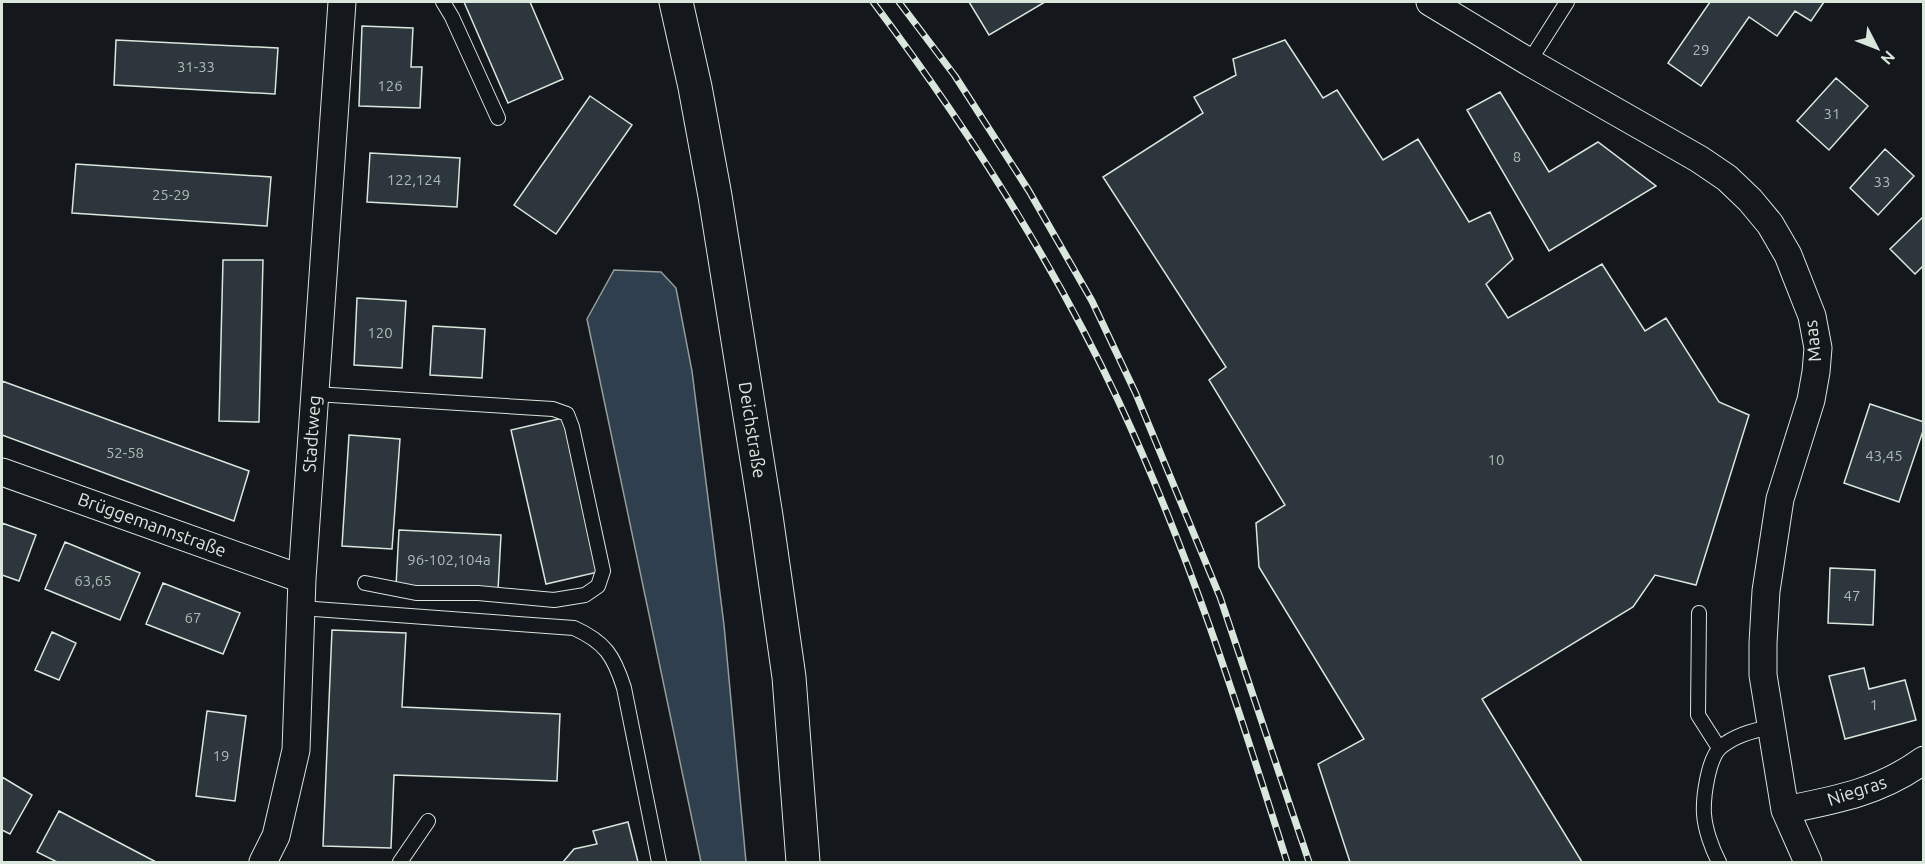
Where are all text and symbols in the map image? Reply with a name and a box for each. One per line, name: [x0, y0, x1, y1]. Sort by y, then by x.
north arrow: [1847, 18, 1907, 78]
house number: 29: [1693, 41, 1709, 58]
text: N: [1877, 48, 1899, 68]
house number: 31-33: [177, 58, 215, 75]
house number: 126: [377, 77, 403, 94]
house number: 31: [1824, 105, 1840, 122]
house number: 8: [1513, 148, 1521, 165]
house number: 122,124: [387, 171, 441, 188]
house number: 33: [1874, 173, 1890, 190]
house number: 25-29: [152, 186, 190, 203]
street label: Maas: [1800, 319, 1824, 363]
house number: 120: [367, 324, 393, 341]
street label: Deichstraße: [735, 380, 770, 480]
street label: Stadtweg: [298, 395, 324, 473]
house number: 52-58: [106, 444, 144, 461]
house number: 43,45: [1865, 447, 1903, 464]
house number: 10: [1488, 451, 1504, 468]
street label: Brüggemannstraße: [76, 488, 229, 560]
house number: 96-102,104a: [407, 551, 491, 568]
house number: 63,65: [74, 572, 112, 589]
house number: 47: [1844, 587, 1860, 604]
house number: 67: [185, 609, 201, 626]
house number: 1: [1870, 696, 1878, 713]
house number: 19: [213, 747, 229, 764]
street label: Niegras: [1824, 771, 1889, 809]

